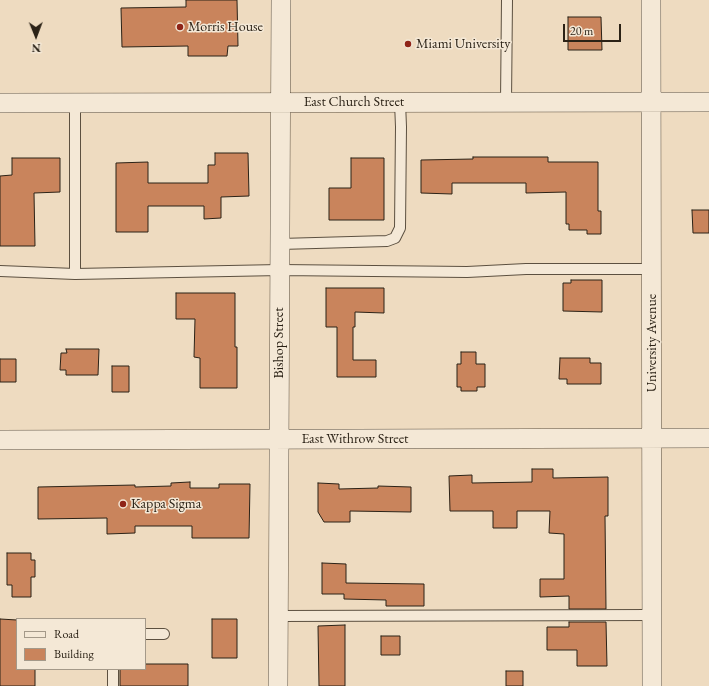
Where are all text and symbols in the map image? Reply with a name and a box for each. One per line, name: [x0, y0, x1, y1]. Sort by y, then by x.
north arrow: [16, 16, 56, 56]
scale bar: [565, 16, 623, 42]
place label: Morris House: [188, 19, 263, 35]
marker: Morris House: [175, 22, 185, 32]
text: 20 m: [570, 23, 593, 39]
place label: Miami University: [416, 36, 510, 52]
marker: Miami University: [403, 39, 413, 49]
text: N: [32, 41, 41, 55]
street label: East Church Street: [304, 94, 404, 110]
street label: University Avenue: [644, 294, 660, 392]
street label: Bishop Street: [271, 307, 287, 379]
street label: East Withrow Street: [302, 431, 408, 447]
place label: Kappa Sigma: [131, 496, 201, 512]
marker: Kappa Sigma: [118, 499, 128, 509]
legend: [16, 618, 146, 670]
text: Road: [54, 626, 79, 642]
text: Building: [54, 646, 94, 662]

